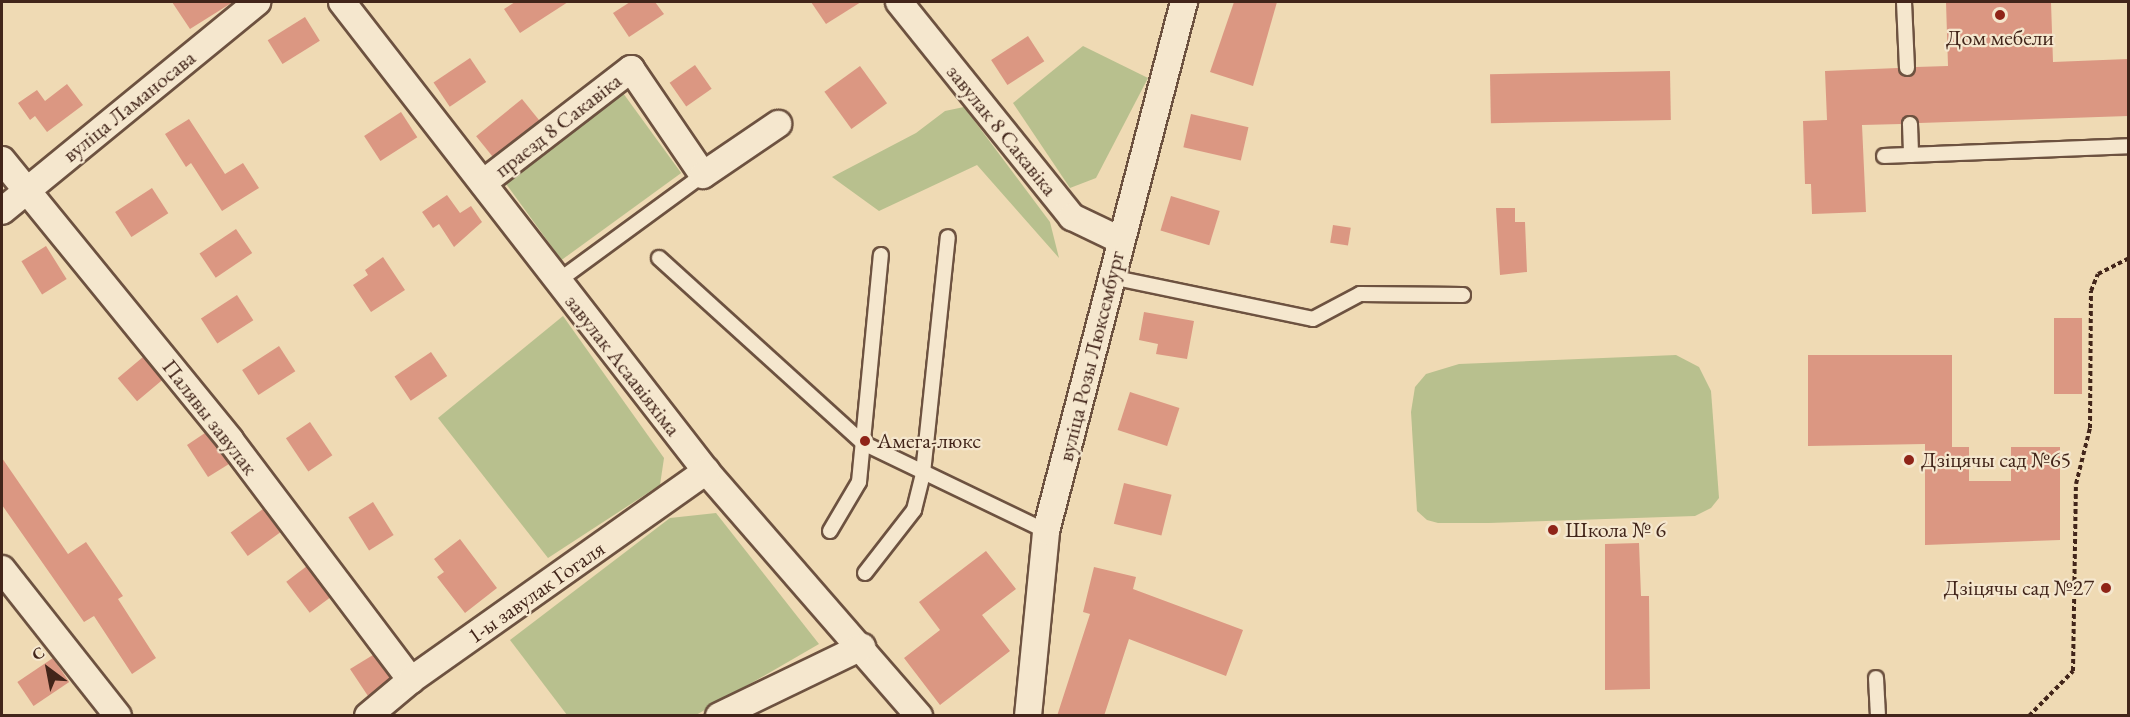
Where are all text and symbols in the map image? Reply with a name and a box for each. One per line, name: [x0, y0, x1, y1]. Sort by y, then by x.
marker: Дом мебели: [1993, 8, 2007, 22]
place label: Дом мебели: [1946, 25, 2054, 51]
street label: вуліца Ламаносава: [57, 44, 201, 168]
street label: завулак 8 Сакавіка: [941, 59, 1063, 201]
street label: праезд 8 Сакавіка: [489, 67, 627, 183]
street label: вуліца Розы Люксембург: [1052, 248, 1130, 464]
street label: завулак Асаавіяхіма: [559, 289, 687, 441]
street label: Палявы завулак: [157, 354, 263, 480]
place label: Амега-люкс: [877, 428, 981, 454]
marker: Амега-люкс: [858, 434, 872, 448]
place label: Дзіцячы сад №65: [1921, 447, 2071, 473]
marker: Дзіцячы сад №65: [1902, 453, 1916, 467]
place label: Школа № 6: [1565, 517, 1666, 543]
marker: Школа № 6: [1546, 523, 1560, 537]
street label: 1-ы завулак Гогаля: [462, 535, 610, 649]
place label: Дзіцячы сад №27: [1944, 575, 2094, 601]
marker: Дзіцячы сад №27: [2099, 581, 2113, 595]
north arrow: [18, 639, 78, 699]
text: С: [28, 641, 49, 665]

